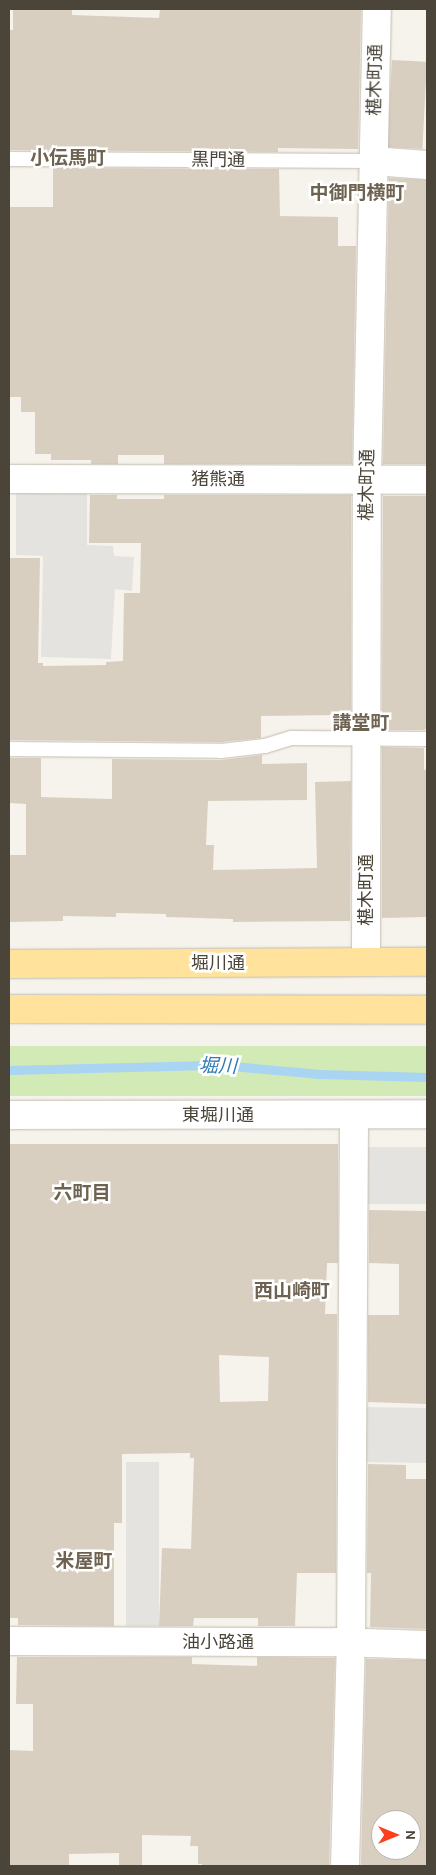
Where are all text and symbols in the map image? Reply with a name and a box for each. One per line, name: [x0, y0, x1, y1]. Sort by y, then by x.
street label: 椹木町通: [364, 44, 386, 116]
district label: 小伝馬町: [30, 148, 106, 170]
street label: 黒門通: [191, 149, 245, 171]
district label: 中御門横町: [310, 183, 404, 205]
street label: 椹木町通: [356, 449, 378, 521]
street label: 猪熊通: [191, 468, 245, 490]
district label: 講堂町: [333, 713, 389, 735]
street label: 椹木町通: [355, 854, 377, 926]
street label: 堀川通: [191, 952, 245, 974]
water label: 堀川: [199, 1055, 237, 1079]
street label: 東堀川通: [182, 1104, 254, 1126]
district label: 六町目: [54, 1183, 110, 1205]
district label: 西山崎町: [254, 1281, 330, 1303]
district label: 米屋町: [56, 1551, 112, 1573]
street label: 油小路通: [182, 1631, 254, 1653]
north arrow: [371, 1810, 421, 1860]
text: N: [402, 1830, 419, 1840]

